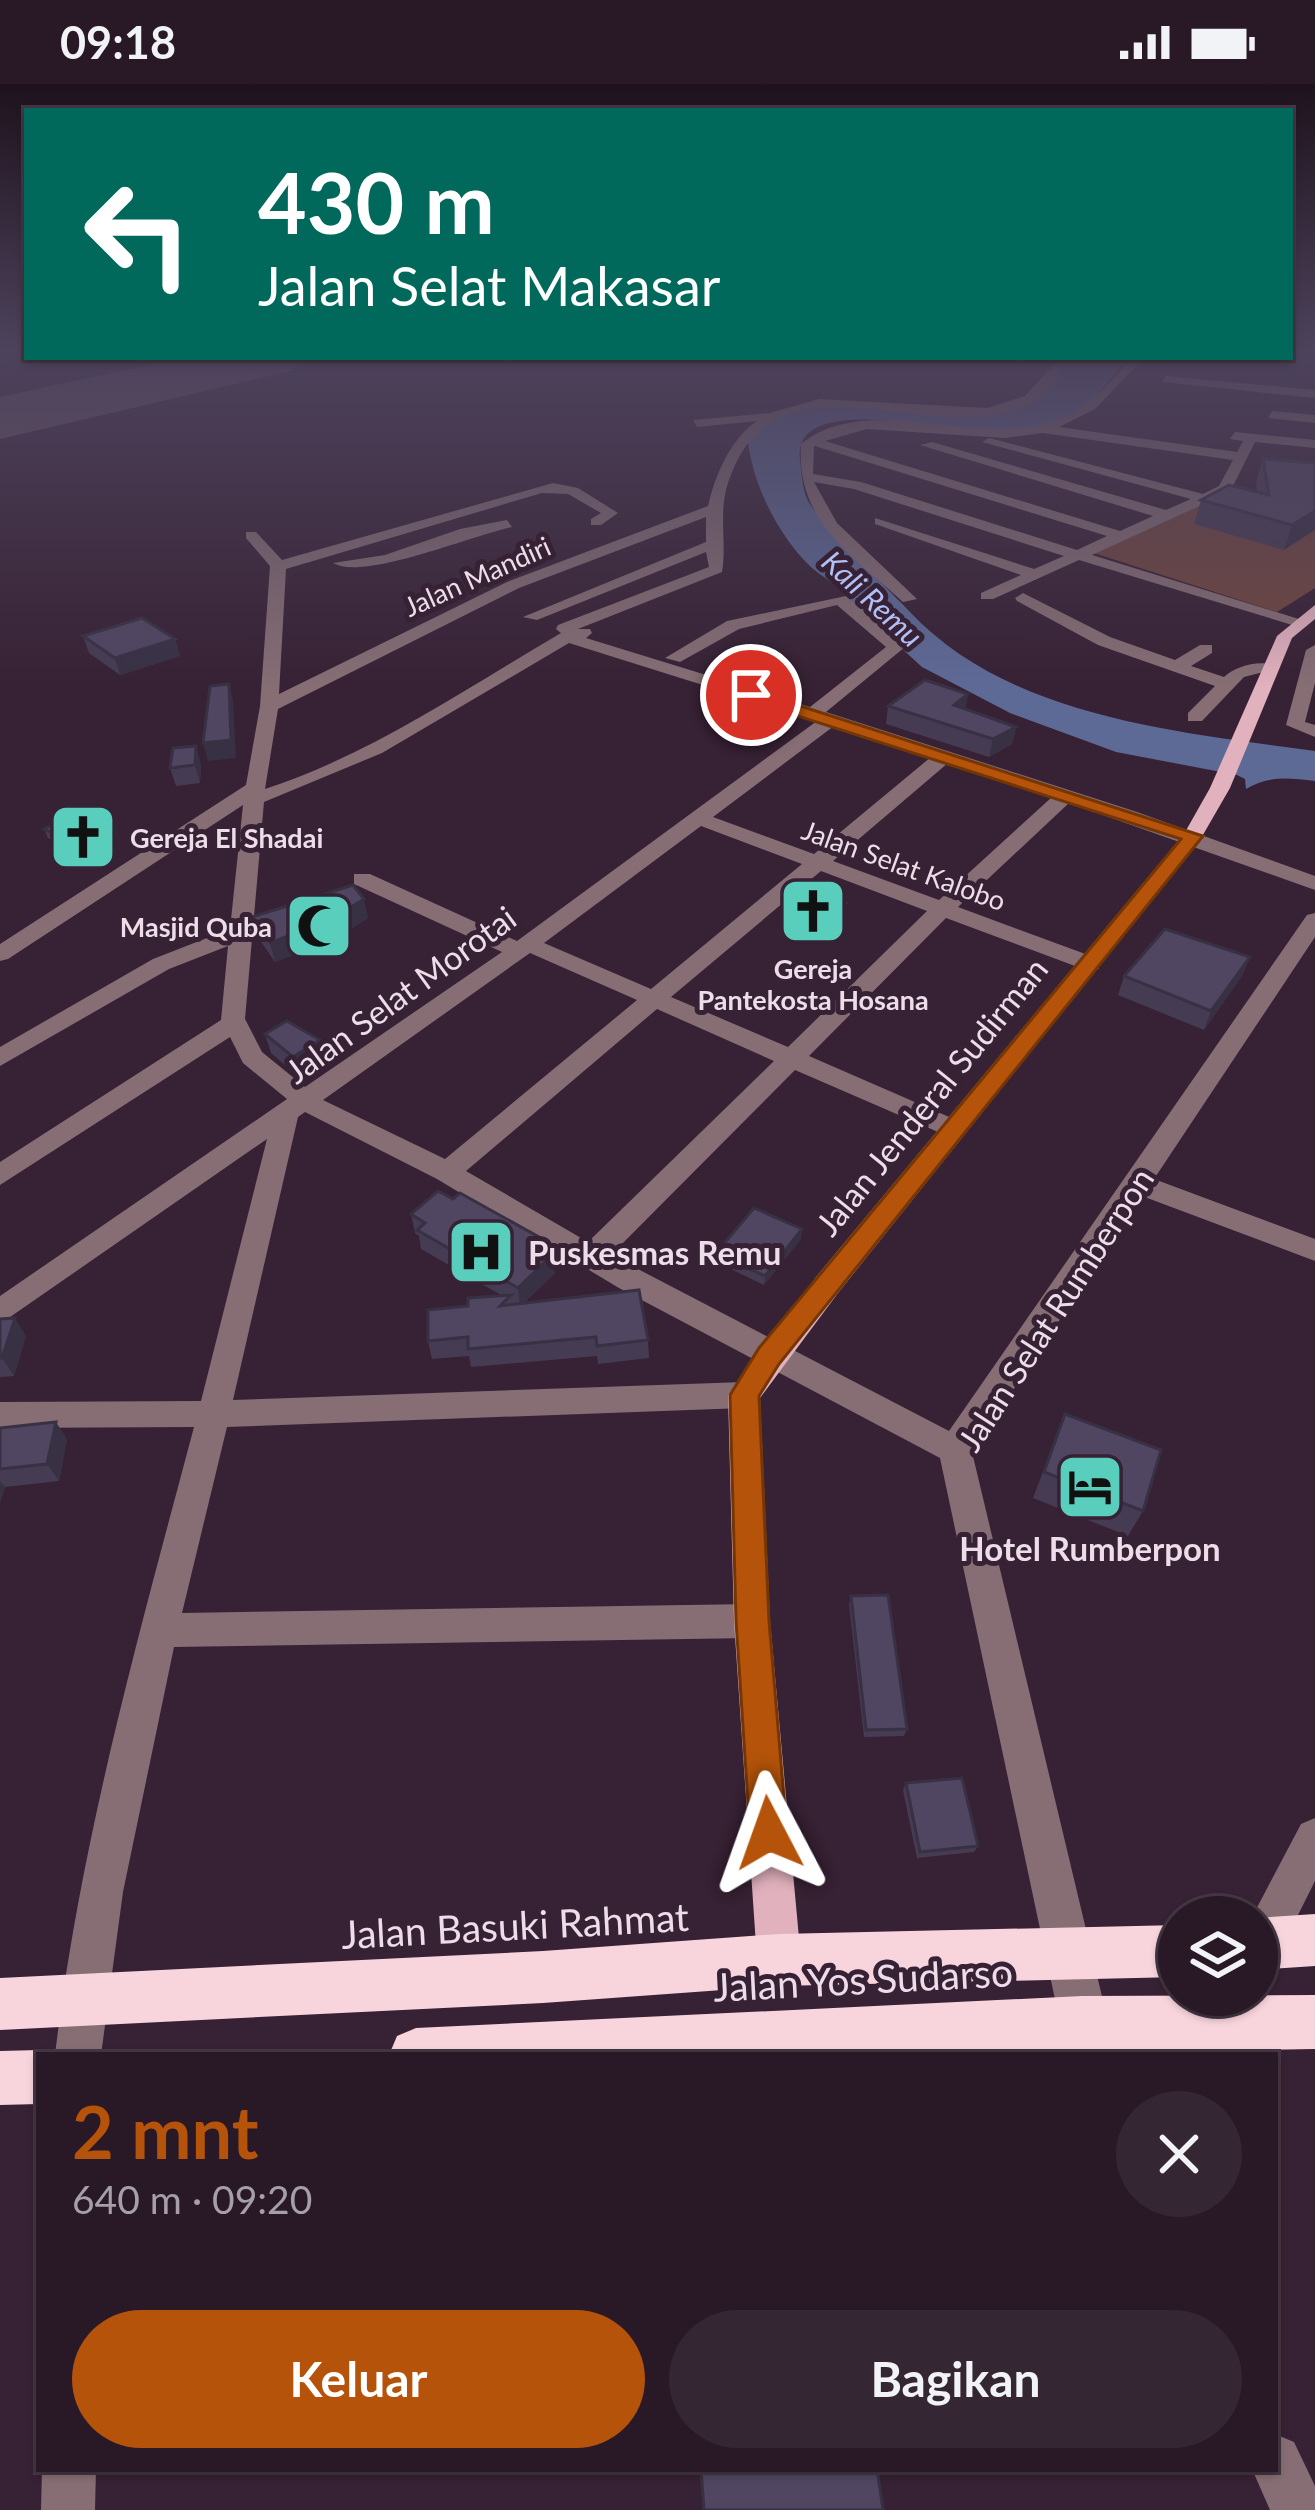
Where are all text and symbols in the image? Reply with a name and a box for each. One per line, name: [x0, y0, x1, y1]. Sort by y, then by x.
text: 09:18: [60, 15, 176, 69]
text: 430 m: [258, 151, 495, 252]
icon: left: [60, 156, 216, 312]
text: Jalan Selat Makasar: [258, 253, 720, 318]
street label: Jalan Mandiri: [399, 529, 555, 623]
water label: Kali Remu: [815, 542, 931, 654]
pin: [700, 644, 802, 746]
icon: arrive: [718, 662, 784, 728]
church icon: Gereja El Shadai: [48, 802, 118, 872]
street label: Jalan Selat Kalobo: [798, 813, 1010, 917]
place label: Gereja El Shadai: [130, 821, 323, 854]
church icon: Gereja Pantekosta Hosana: [778, 876, 848, 946]
mosque icon: Masjid Quba: [284, 891, 354, 961]
street label: Jalan Selat Morotai: [277, 897, 523, 1091]
place label: Masjid Quba: [120, 910, 272, 943]
street label: Jalan Jenderal Sudirman: [807, 949, 1055, 1243]
place label: Gereja Pantekosta Hosana: [697, 952, 929, 1016]
street label: Jalan Selat Rumberpon: [949, 1160, 1161, 1458]
hospital icon: Puskesmas Remu: [446, 1217, 516, 1287]
place label: Puskesmas Remu: [528, 1232, 781, 1272]
hotel icon: Hotel Rumberpon: [1055, 1452, 1125, 1522]
place label: Hotel Rumberpon: [959, 1528, 1221, 1568]
position arrow: [706, 1770, 832, 1896]
street label: Jalan Basuki Rahmat: [340, 1893, 690, 1957]
map controls: [1158, 1896, 1278, 2016]
button: layers: [1158, 1896, 1278, 2016]
street label: Jalan Yos Sudarso: [712, 1948, 1014, 2010]
text: 2 mnt: [72, 2088, 258, 2174]
button: close: [1116, 2091, 1242, 2217]
text: 640 m · 09:20: [72, 2176, 312, 2222]
button: Keluar: [72, 2310, 645, 2448]
button: Bagikan: [669, 2310, 1242, 2448]

